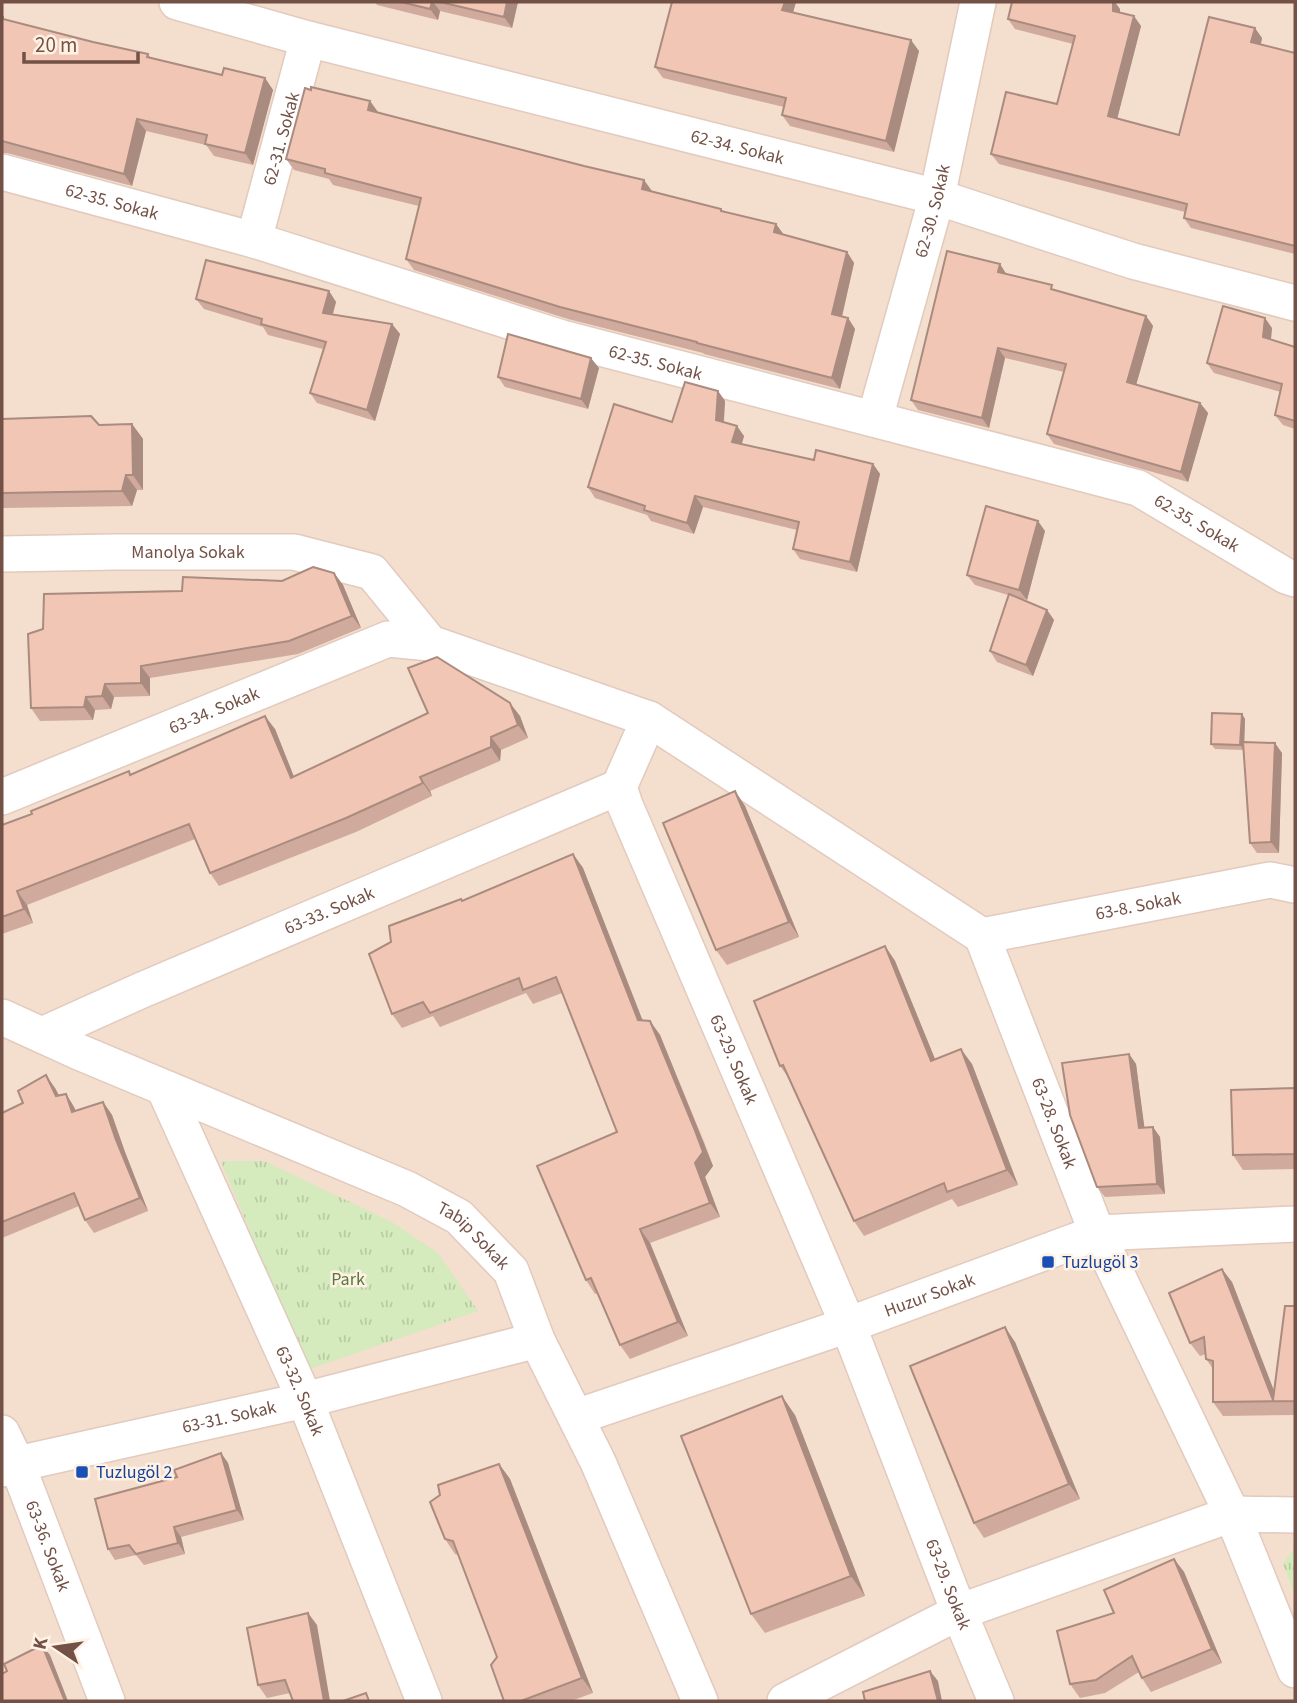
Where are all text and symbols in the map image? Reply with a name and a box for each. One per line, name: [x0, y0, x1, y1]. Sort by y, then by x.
scale bar: [24, 21, 138, 65]
text: 20 m: [35, 30, 77, 60]
street label: 62-31. Sokak: [257, 89, 306, 188]
street label: 62-34. Sokak: [688, 124, 787, 171]
street label: 62-30. Sokak: [909, 162, 957, 261]
street label: 62-35. Sokak: [63, 178, 161, 227]
street label: 62-35. Sokak: [606, 339, 705, 387]
street label: 62-35. Sokak: [1149, 488, 1244, 559]
street label: Manolya Sokak: [131, 540, 245, 565]
street label: 63-34. Sokak: [165, 681, 263, 740]
street label: 63-33. Sokak: [280, 881, 378, 941]
street label: 63-8. Sokak: [1093, 886, 1183, 927]
street label: 63-29. Sokak: [703, 1011, 764, 1108]
street label: 63-28. Sokak: [1025, 1074, 1083, 1172]
street label: Tabip Sokak: [433, 1196, 515, 1276]
place label: Tuzlugöl 3: [1062, 1250, 1138, 1275]
marker: Tuzlugöl 3: [1040, 1254, 1056, 1270]
park label: Park: [331, 1267, 365, 1292]
street label: Huzur Sokak: [881, 1267, 979, 1324]
street label: 63-32. Sokak: [269, 1342, 330, 1440]
street label: 63-31. Sokak: [180, 1395, 279, 1440]
place label: Tuzlugöl 2: [96, 1460, 172, 1485]
marker: Tuzlugöl 2: [74, 1464, 90, 1480]
street label: 63-36. Sokak: [19, 1497, 76, 1595]
street label: 63-29. Sokak: [919, 1535, 977, 1634]
north arrow: [21, 1612, 91, 1682]
text: K: [26, 1634, 55, 1652]

